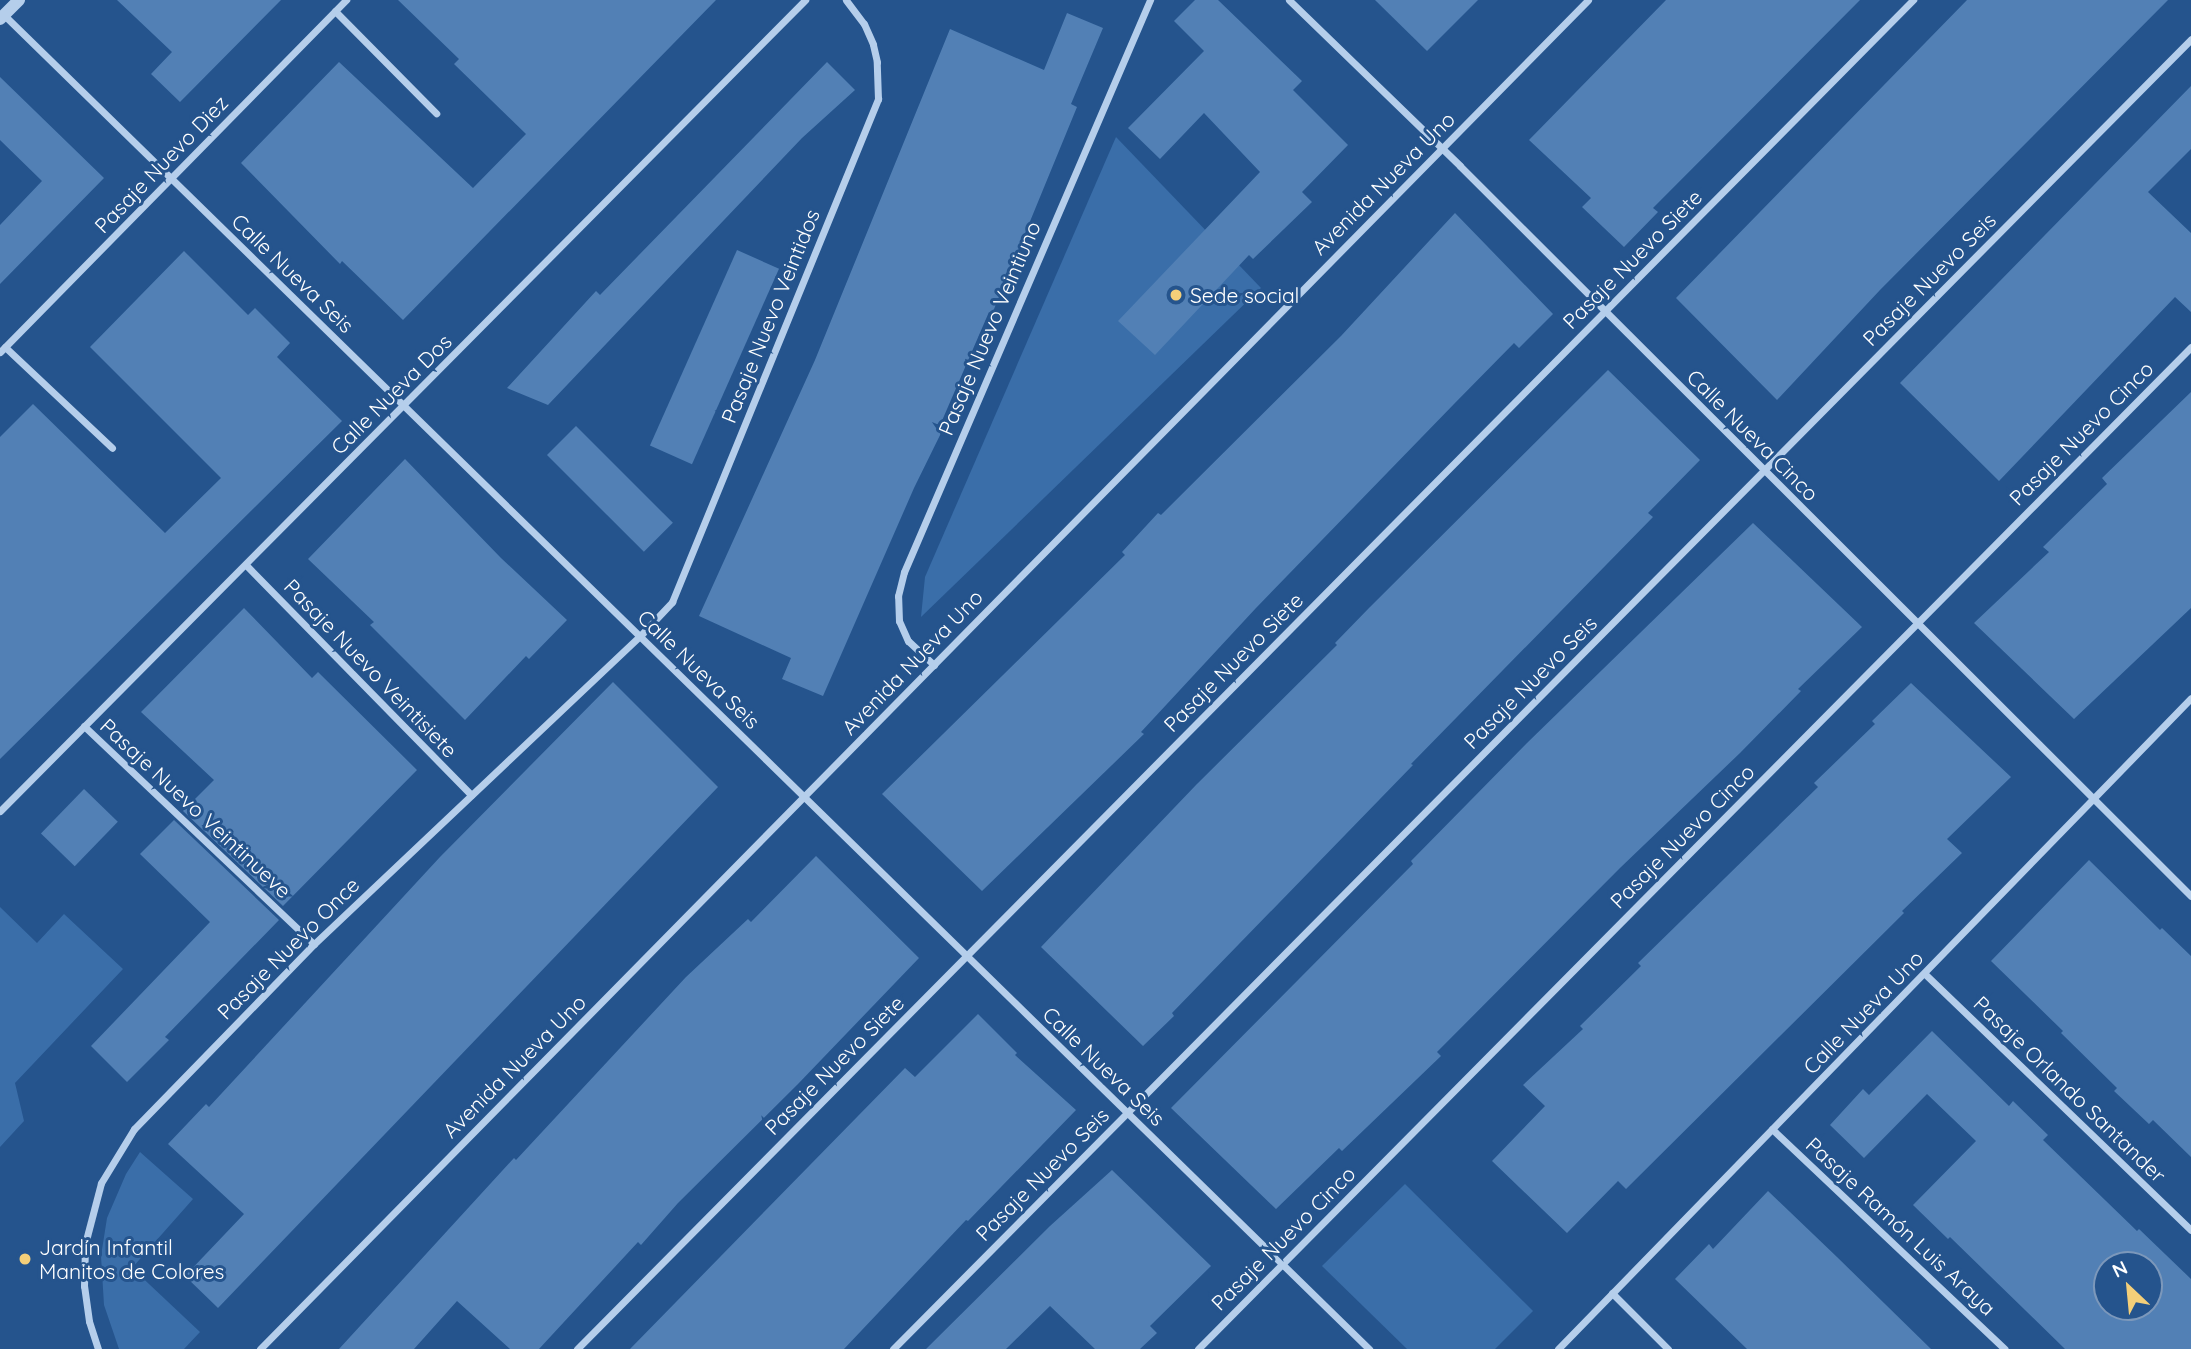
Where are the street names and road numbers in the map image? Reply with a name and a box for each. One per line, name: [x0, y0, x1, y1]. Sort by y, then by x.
street label: Pasaje Nuevo Diez: [89, 90, 233, 238]
street label: Avenida Nueva Uno: [1306, 106, 1460, 260]
street label: Pasaje Nuevo Siete: [1557, 184, 1707, 334]
street label: Pasaje Nuevo Veintidos: [716, 205, 824, 427]
street label: Pasaje Nuevo Seis: [1857, 207, 2001, 351]
street label: Calle Nueva Seis: [227, 208, 359, 338]
street label: Pasaje Nuevo Veintiuno: [932, 217, 1046, 439]
street label: Calle Nueva Dos: [326, 329, 456, 459]
street label: Pasaje Nuevo Cinco: [2004, 356, 2158, 510]
street label: Calle Nueva Cinco: [1682, 364, 1824, 506]
street label: Pasaje Nuevo Veintisiete: [279, 574, 463, 762]
street label: Avenida Nueva Uno: [836, 584, 988, 740]
street label: Pasaje Nuevo Siete: [1158, 587, 1308, 737]
street label: Calle Nueva Seis: [633, 604, 765, 734]
street label: Pasaje Nuevo Seis: [1458, 610, 1602, 754]
street label: Pasaje Nuevo Veintinueve: [95, 713, 297, 903]
street label: Pasaje Nuevo Cinco: [1605, 759, 1759, 913]
street label: Pasaje Nuevo Once: [212, 872, 364, 1024]
street label: Calle Nueva Uno: [1798, 945, 1928, 1079]
street label: Avenida Nueva Uno: [437, 989, 591, 1143]
street label: Pasaje Nuevo Siete: [759, 990, 909, 1140]
street label: Pasaje Orlando Santander: [1969, 991, 2171, 1187]
street label: Calle Nueva Seis: [1038, 1001, 1170, 1131]
street label: Pasaje Nuevo Seis: [970, 1102, 1114, 1246]
street label: Pasaje Ramón Luis Araya: [1801, 1132, 2001, 1320]
street label: Pasaje Nuevo Cinco: [1206, 1161, 1360, 1315]

